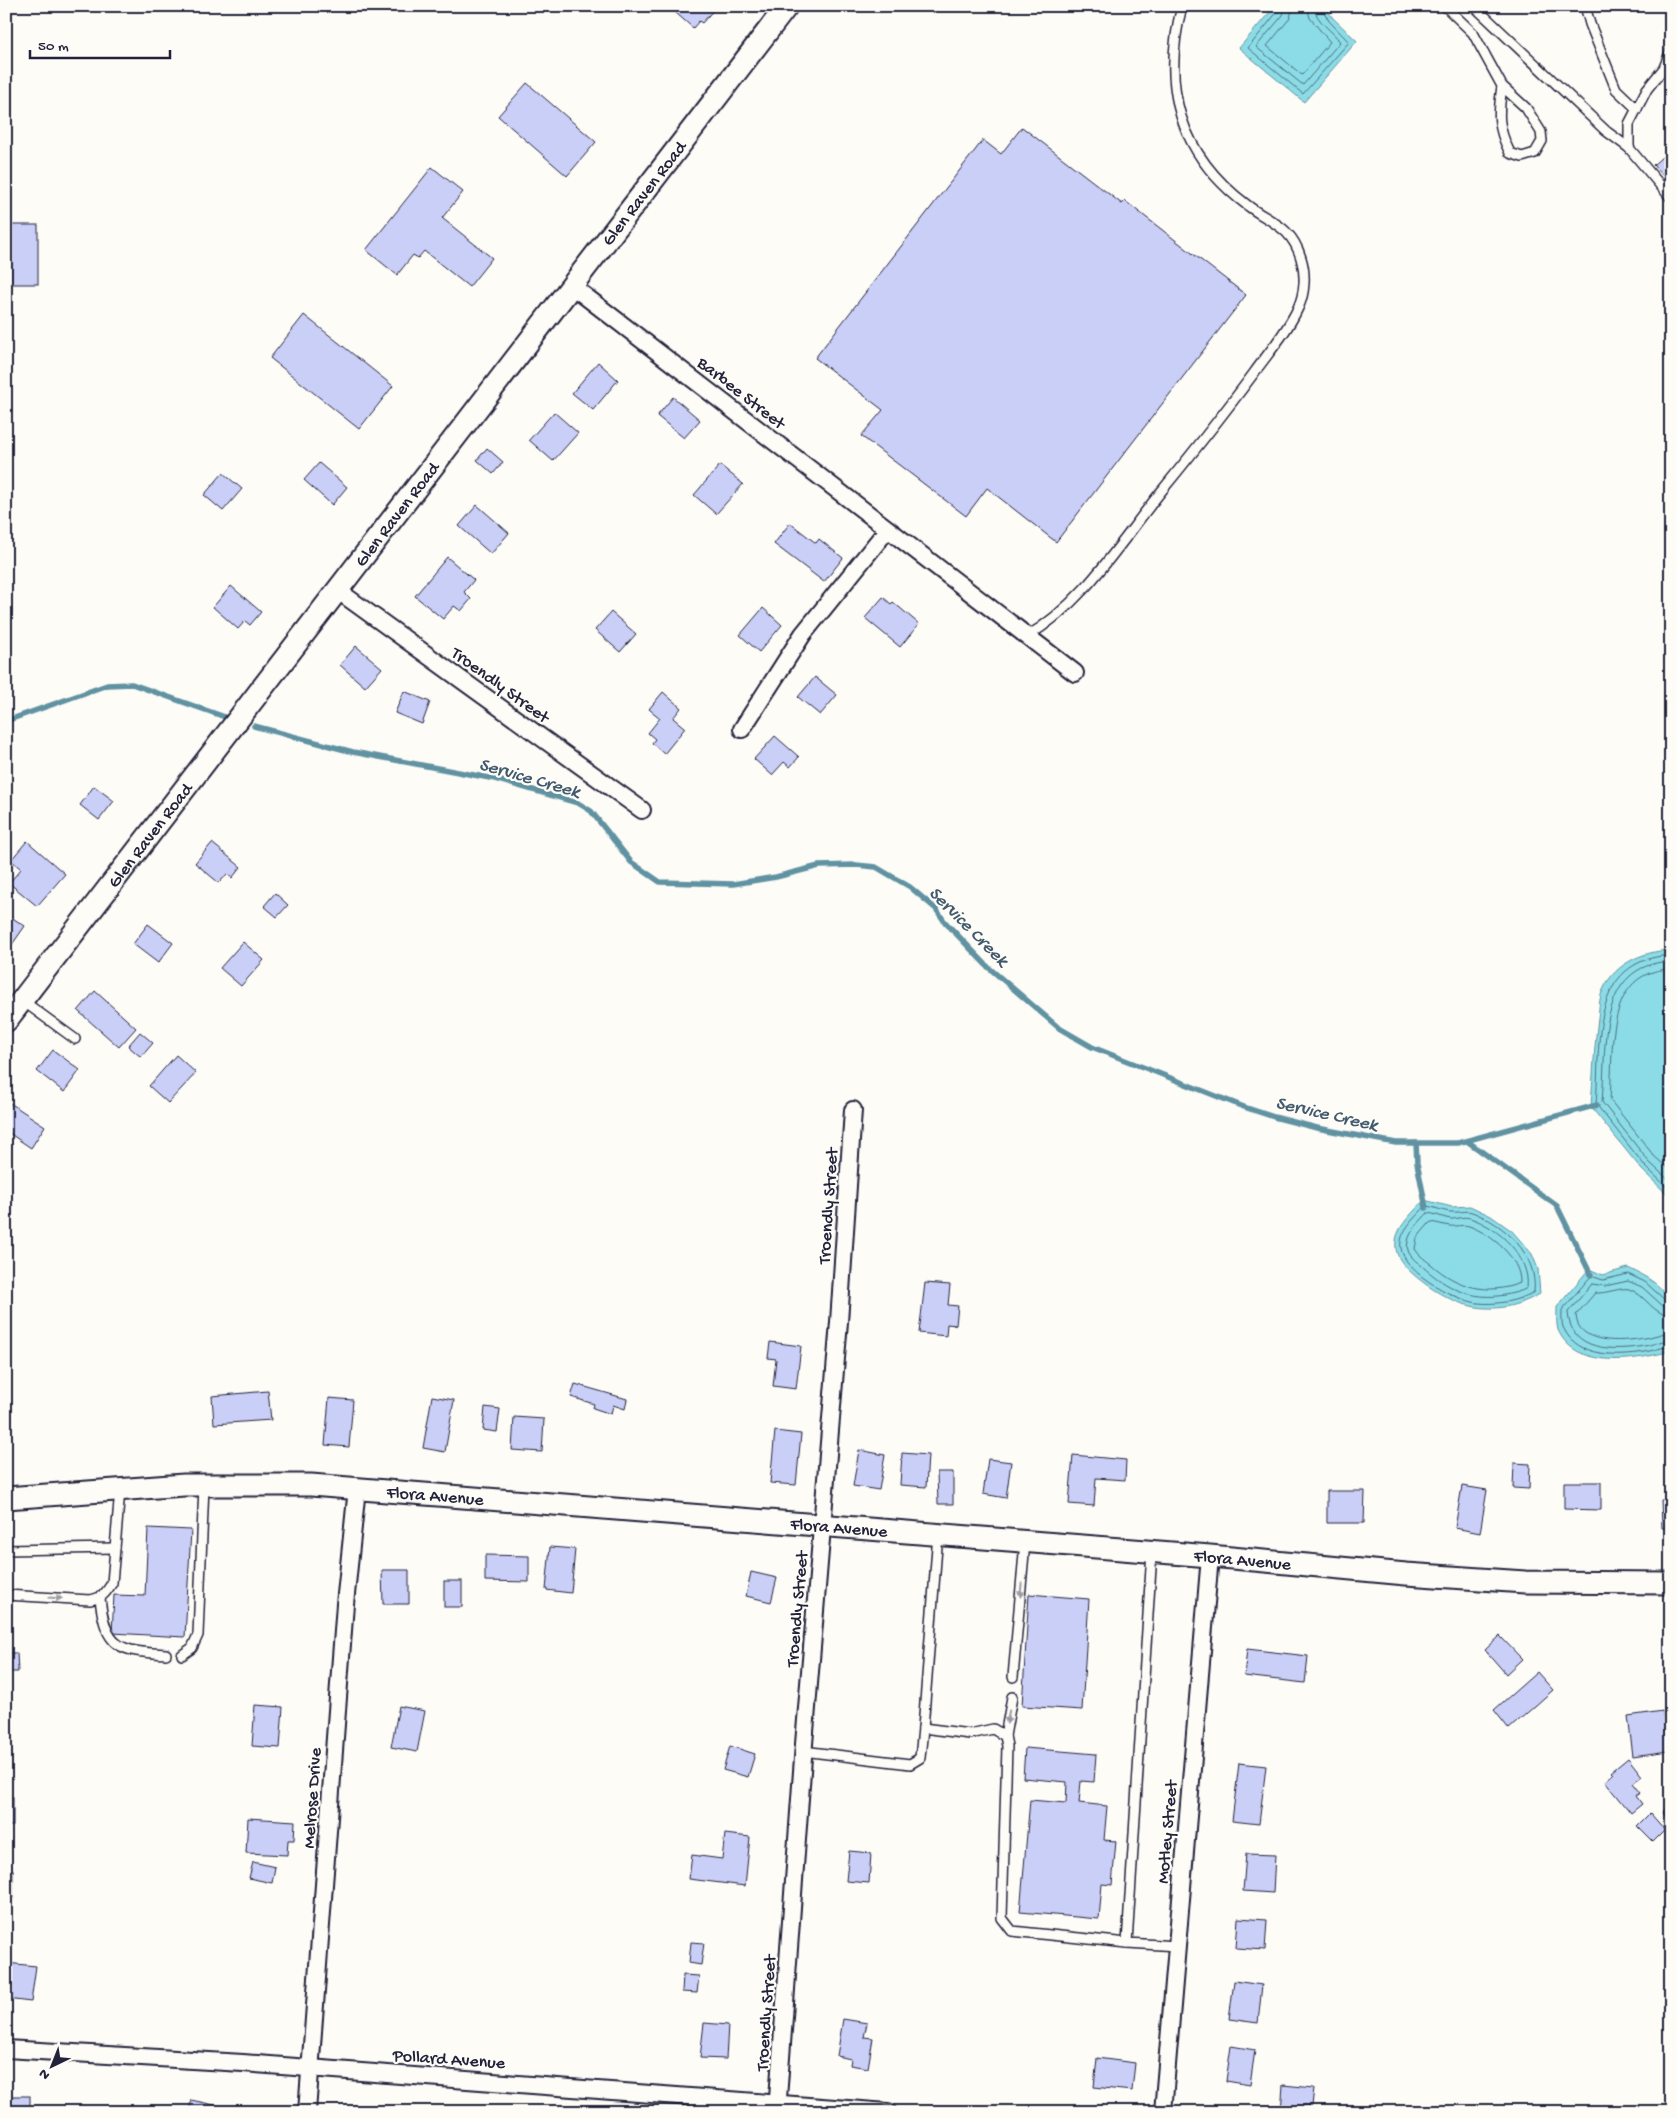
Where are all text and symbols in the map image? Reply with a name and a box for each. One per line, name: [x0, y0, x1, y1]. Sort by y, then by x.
scale bar: [30, 28, 170, 60]
text: 50 m: [38, 38, 69, 56]
street label: Glen Raven Road: [598, 137, 693, 251]
street label: Barbee Street: [691, 352, 790, 436]
street label: Glen Raven Road: [351, 458, 446, 572]
street label: Troendly Street: [446, 643, 554, 730]
water label: Service Creek: [476, 754, 584, 805]
street label: Glen Raven Road: [104, 779, 199, 893]
water label: Service Creek: [923, 883, 1013, 973]
water label: Service Creek: [1273, 1093, 1381, 1139]
street label: Troendly Street: [815, 1146, 844, 1266]
street label: Flora Avenue: [385, 1483, 485, 1512]
street label: Flora Avenue: [788, 1515, 889, 1544]
street label: Flora Avenue: [1192, 1547, 1292, 1576]
street label: Troendly Street: [783, 1549, 814, 1669]
one-way arrow: [1016, 1582, 1024, 1598]
one-way arrow: [47, 1595, 63, 1603]
one-way arrow: [1004, 1709, 1012, 1725]
street label: Melrose Drive: [300, 1746, 328, 1849]
street label: Motley Street: [1154, 1778, 1184, 1885]
street label: Troendly Street: [753, 1953, 782, 2073]
north arrow: [28, 2040, 78, 2090]
street label: Pollard Avenue: [391, 2046, 506, 2075]
text: N: [36, 2064, 54, 2083]

